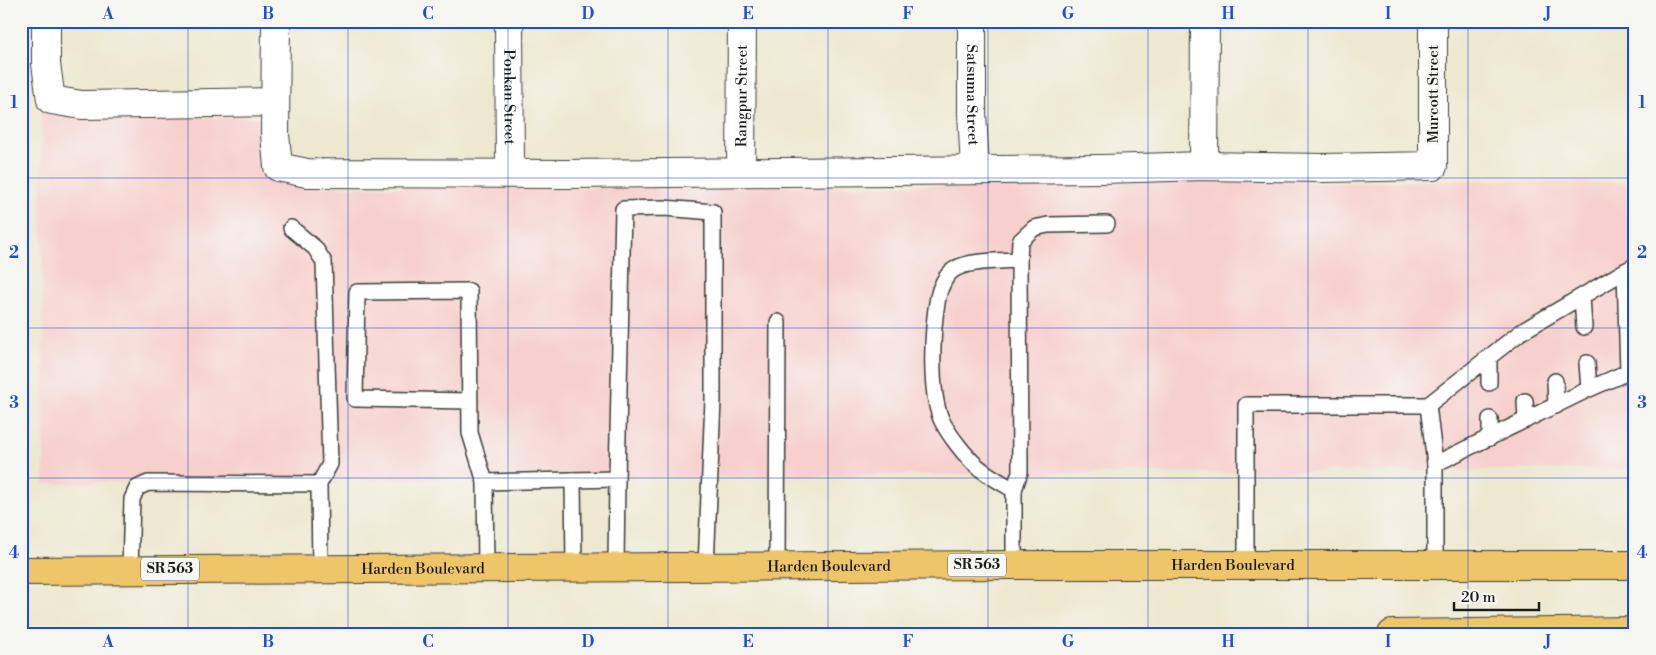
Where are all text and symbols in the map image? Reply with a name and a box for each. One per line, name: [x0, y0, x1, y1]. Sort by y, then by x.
text: A: [101, 4, 114, 24]
text: B: [262, 4, 274, 24]
text: C: [422, 4, 434, 24]
text: D: [582, 4, 595, 24]
text: E: [742, 4, 754, 24]
text: F: [902, 4, 914, 24]
text: G: [1062, 4, 1075, 24]
text: H: [1221, 4, 1235, 24]
text: I: [1385, 4, 1391, 24]
text: J: [1543, 4, 1551, 24]
street label: Rangpur Street: [732, 44, 751, 147]
street label: Satsuma Street: [963, 44, 983, 147]
street label: Murcott Street: [1424, 44, 1443, 143]
street label: Ponkan Street: [500, 49, 519, 145]
text: 1: [10, 93, 18, 113]
text: 1: [1638, 93, 1646, 113]
text: 2: [9, 243, 19, 263]
text: 2: [1637, 243, 1647, 263]
text: 3: [9, 393, 19, 413]
text: 3: [1637, 393, 1647, 413]
text: 4: [9, 543, 20, 563]
text: 4: [1637, 543, 1648, 563]
road number: SR 563: [948, 554, 1006, 576]
street label: Harden Boulevard: [767, 556, 891, 576]
street label: Harden Boulevard: [1171, 556, 1295, 575]
road number: SR 563: [141, 558, 199, 580]
street label: Harden Boulevard: [361, 559, 485, 578]
scale bar: [1454, 580, 1538, 612]
text: 20 m: [1461, 588, 1496, 607]
text: A: [101, 632, 114, 652]
text: B: [262, 632, 274, 652]
text: C: [422, 632, 434, 652]
text: D: [582, 632, 595, 652]
text: E: [742, 632, 754, 652]
text: F: [902, 632, 914, 652]
text: G: [1062, 632, 1075, 652]
text: H: [1221, 632, 1235, 652]
text: I: [1385, 632, 1391, 652]
text: J: [1543, 632, 1551, 652]

